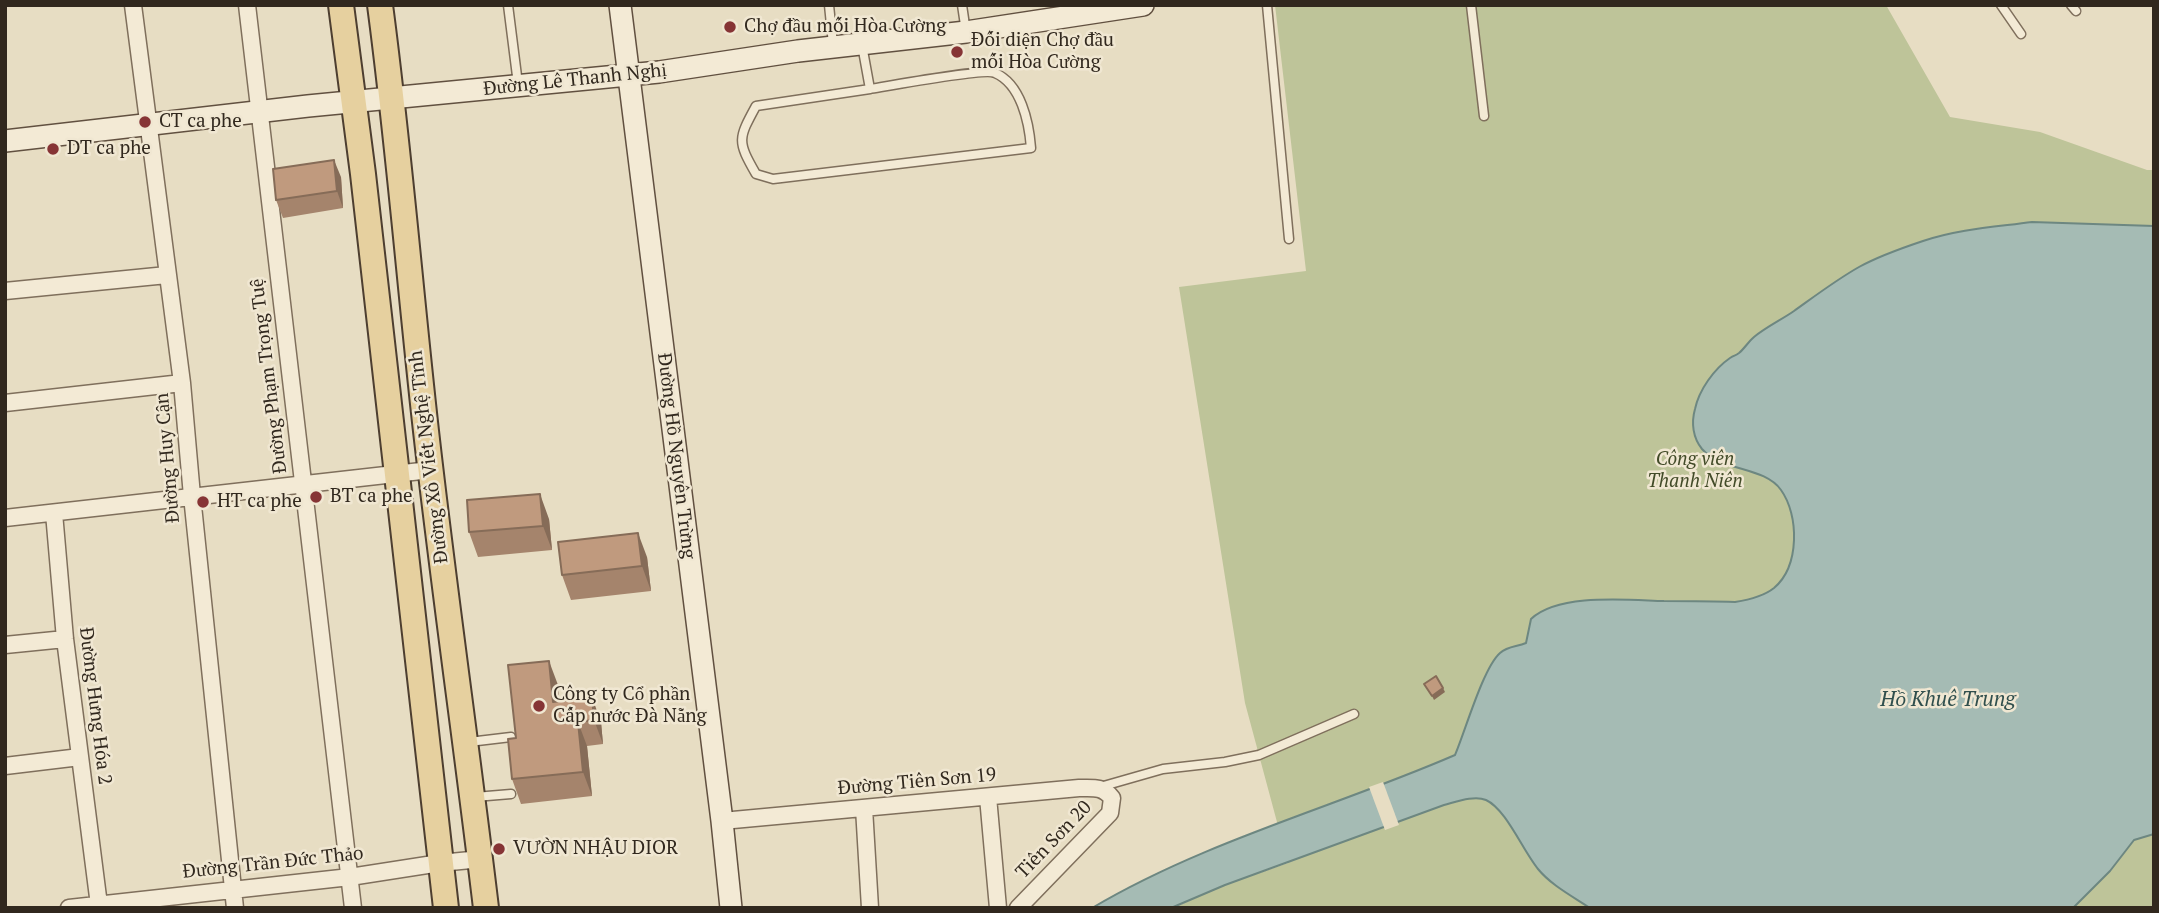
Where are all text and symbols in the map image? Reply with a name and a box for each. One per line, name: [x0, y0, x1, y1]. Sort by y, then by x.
place label: Chợ đầu mối Hòa Cường: [744, 16, 946, 38]
marker: Chợ đầu mối Hòa Cường: [722, 19, 738, 35]
place label: Đối diện Chợ đầu mối Hòa Cường: [971, 30, 1114, 74]
marker: Đối diện Chợ đầu mối Hòa Cường: [949, 44, 965, 60]
street label: Đường Lê Thanh Nghị: [482, 59, 668, 101]
place label: CT ca phe: [159, 111, 242, 133]
marker: CT ca phe: [137, 114, 153, 130]
place label: DT ca phe: [67, 138, 151, 160]
marker: DT ca phe: [45, 141, 61, 157]
street label: Đường Phạm Trọng Tuệ: [246, 277, 292, 475]
street label: Đường Xô Viết Nghệ Tĩnh: [405, 349, 453, 565]
street label: Đường Hồ Nguyên Trừng: [652, 352, 700, 560]
street label: Đường Huy Cận: [151, 392, 185, 524]
park label: Công viên Thanh Niên: [1647, 449, 1743, 493]
place label: BT ca phe: [330, 486, 413, 508]
marker: BT ca phe: [308, 489, 324, 505]
place label: HT ca phe: [217, 491, 302, 513]
marker: HT ca phe: [195, 494, 211, 510]
street label: Đường Hưng Hóa 2: [74, 626, 116, 786]
place label: Công ty Cổ phần Cấp nước Đà Nẵng: [553, 684, 707, 728]
water label: Hồ Khuê Trung: [1880, 687, 2016, 713]
marker: Công ty Cổ phần Cấp nước Đà Nẵng: [531, 698, 547, 714]
street label: Đường Tiên Sơn 19: [837, 764, 997, 800]
street label: Tiên Sơn 20: [1011, 796, 1097, 884]
place label: VƯỜN NHẬU DIOR: [513, 838, 678, 860]
marker: VƯỜN NHẬU DIOR: [491, 841, 507, 857]
street label: Đường Trần Đức Thảo: [181, 842, 365, 884]

